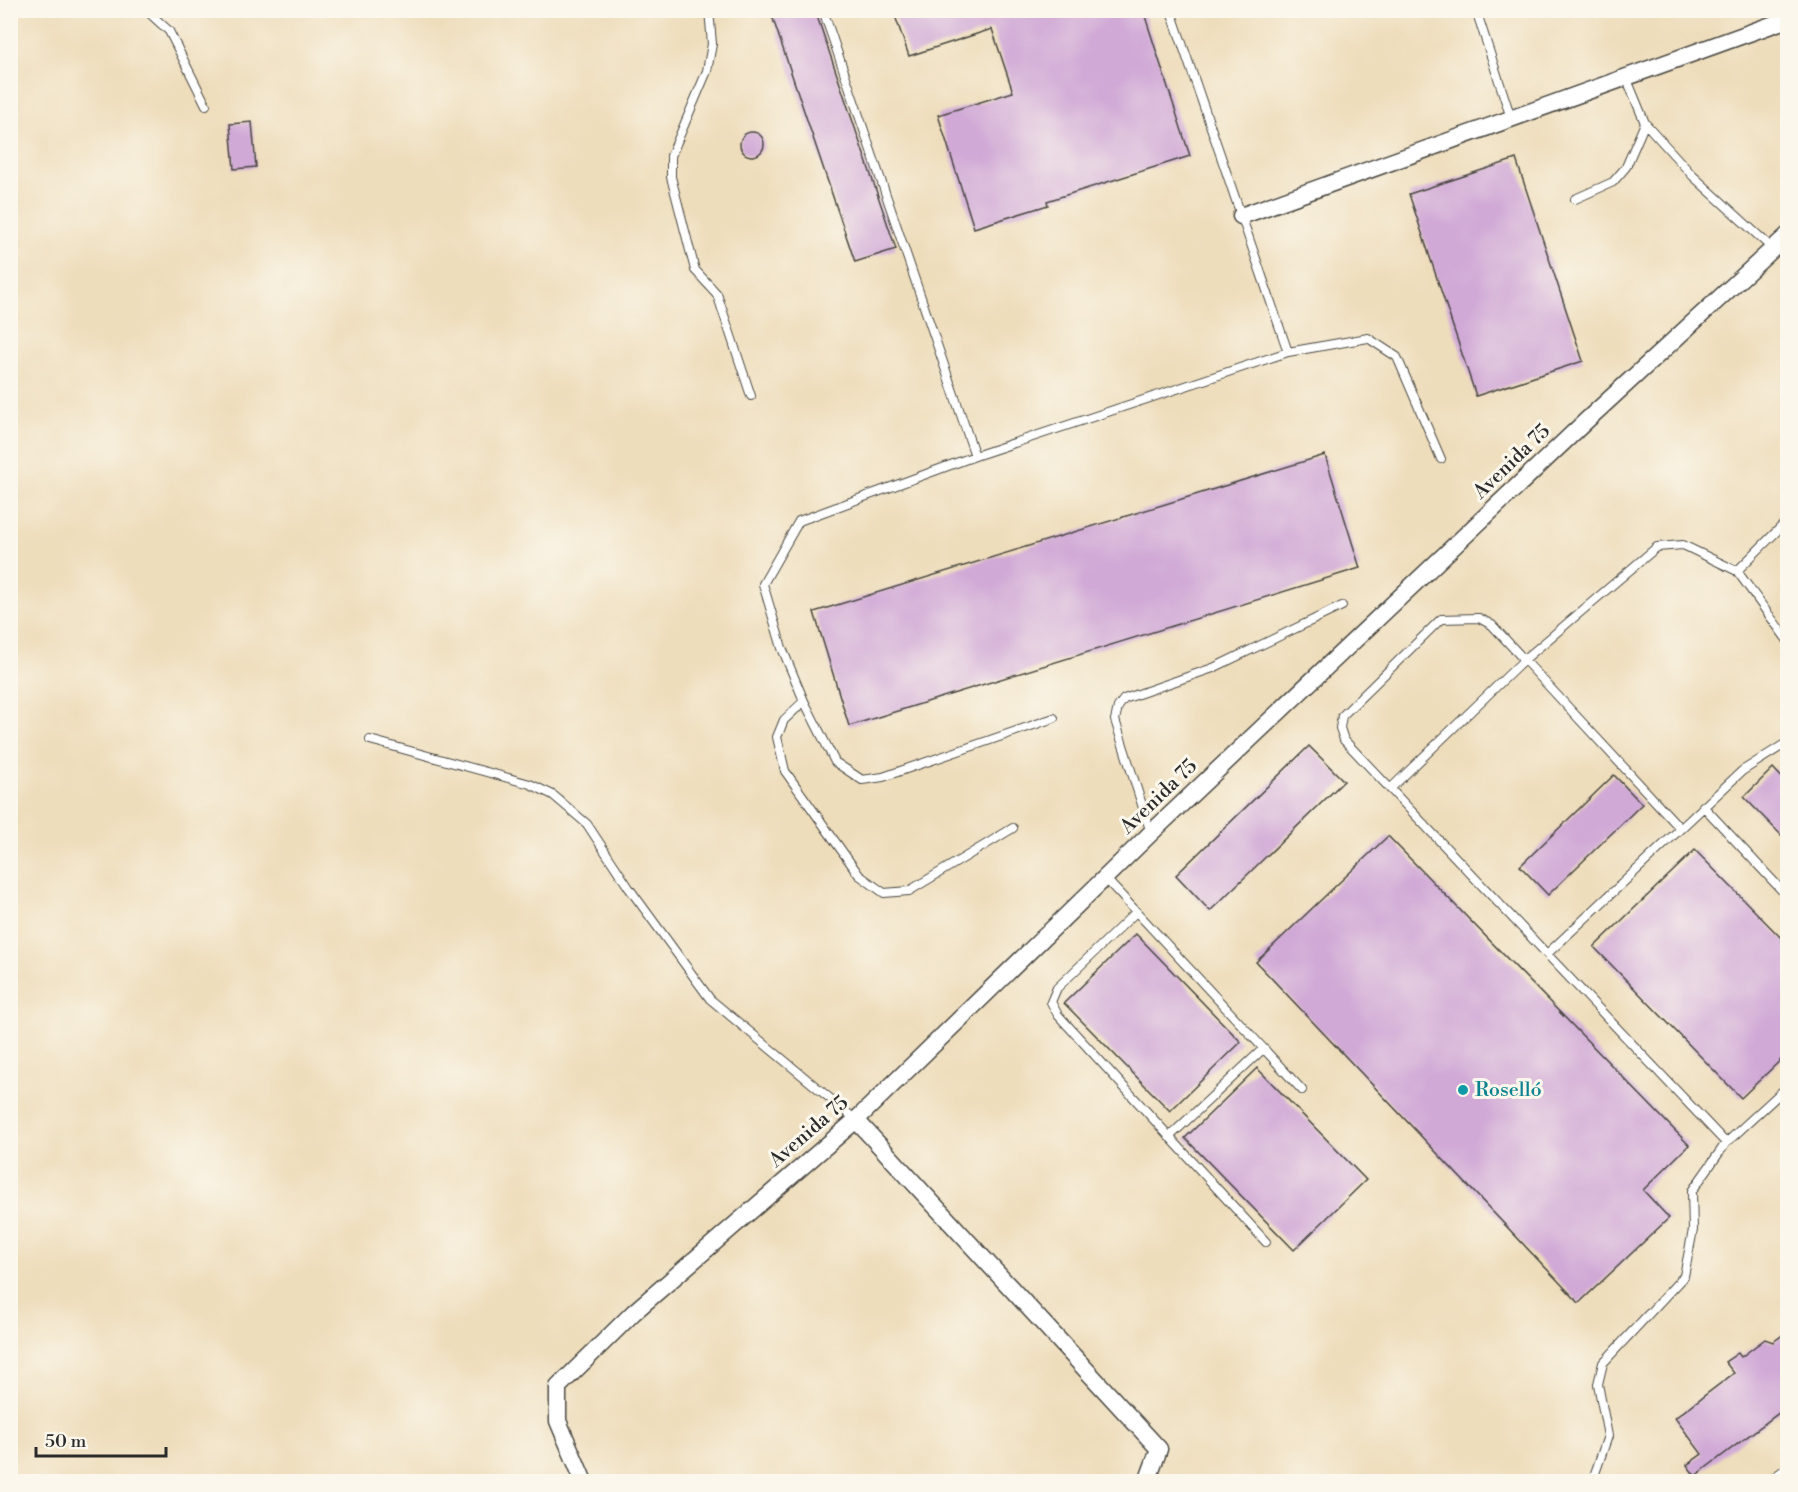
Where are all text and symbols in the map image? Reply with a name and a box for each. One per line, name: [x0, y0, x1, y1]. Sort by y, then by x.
street label: Avenida 75: [1468, 419, 1556, 505]
street label: Avenida 75: [1115, 754, 1203, 840]
place label: Roselló: [1475, 1078, 1542, 1103]
marker: Roselló: [1456, 1083, 1470, 1097]
street label: Avenida 75: [763, 1091, 854, 1174]
scale bar: [36, 1420, 166, 1458]
text: 50 m: [45, 1430, 87, 1453]

